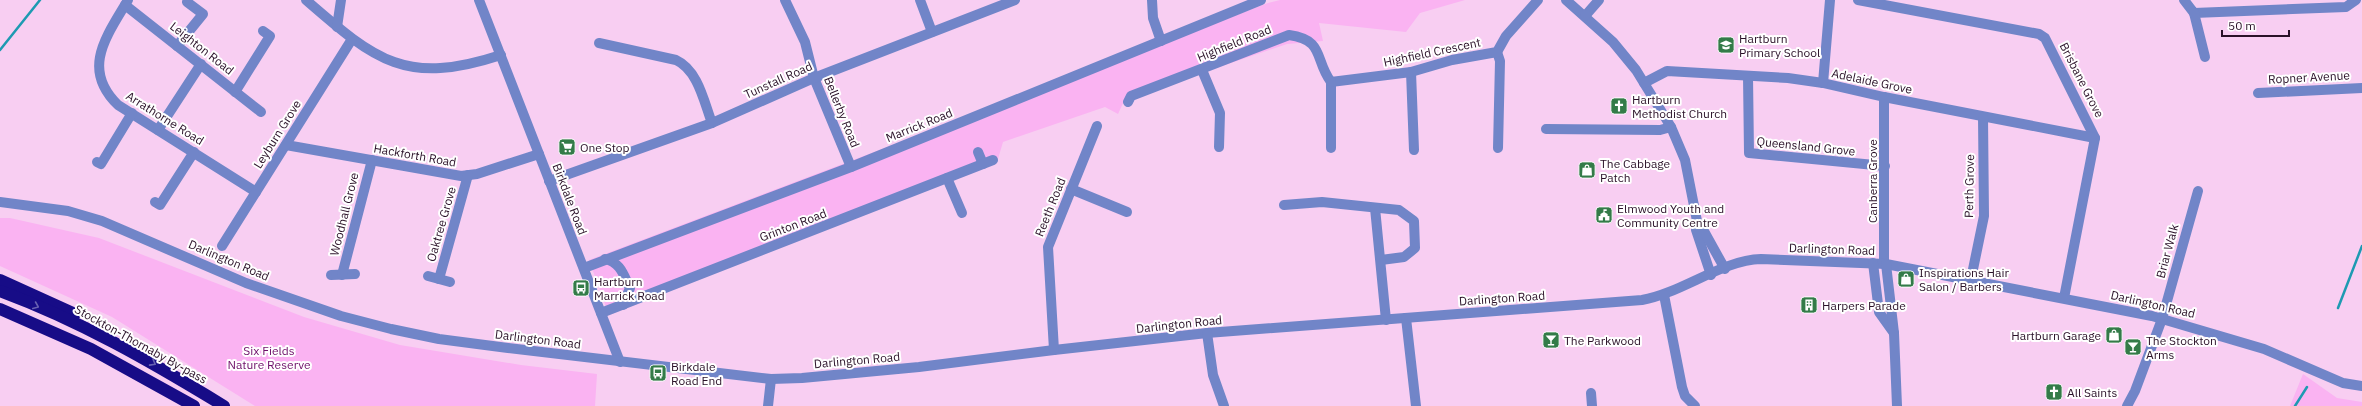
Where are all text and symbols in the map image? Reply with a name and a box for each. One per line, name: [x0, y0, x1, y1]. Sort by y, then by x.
scale bar: [2222, 12, 2289, 38]
street label: Leighton Road: [167, 18, 237, 78]
text: 50 m: [2228, 18, 2256, 33]
street label: Highfield Road: [1195, 21, 1273, 65]
place label: Hartburn Primary School: [1739, 31, 1820, 60]
street label: Highfield Crescent: [1382, 34, 1482, 70]
school or university icon: Hartburn Primary School: [1716, 35, 1736, 55]
street label: Brisbane Grove: [2057, 40, 2108, 120]
street label: Tunstall Road: [742, 58, 814, 102]
street label: Adelaide Grove: [1830, 65, 1914, 97]
street label: Ropner Avenue: [2268, 67, 2351, 87]
street label: Bellerby Road: [821, 74, 863, 150]
street label: Arrathorne Road: [123, 88, 207, 148]
place label: Hartburn Methodist Church: [1632, 92, 1727, 121]
church icon: Hartburn Methodist Church: [1609, 96, 1629, 116]
street label: Leyburn Grove: [250, 97, 304, 171]
street label: Marrick Road: [883, 105, 955, 145]
street label: Queensland Grove: [1756, 133, 1856, 159]
supermarket icon: One Stop: [557, 137, 577, 157]
street label: Canberra Grove: [1865, 139, 1880, 223]
street label: Hackforth Road: [372, 140, 458, 170]
place label: One Stop: [580, 140, 630, 155]
street label: Perth Grove: [1961, 154, 1977, 218]
place label: The Cabbage Patch: [1600, 156, 1671, 185]
shop icon: The Cabbage Patch: [1577, 160, 1597, 180]
street label: Birkdale Road: [550, 161, 590, 237]
street label: Woodhall Grove: [326, 170, 362, 257]
street label: Reeth Road: [1031, 175, 1069, 239]
street label: Oaktree Grove: [423, 184, 459, 263]
place label: Elmwood Youth and Community Centre: [1617, 201, 1724, 230]
street label: Grinton Road: [757, 205, 829, 245]
public building icon: Elmwood Youth and Community Centre: [1594, 205, 1614, 225]
street label: Briar Walk: [2153, 222, 2182, 280]
street label: Darlington Road: [186, 236, 272, 284]
street label: Darlington Road: [1789, 240, 1875, 258]
place label: Inspirations Hair Salon / Barbers: [1919, 265, 2010, 294]
shop icon: Inspirations Hair Salon / Barbers: [1896, 269, 1916, 289]
place label: Hartburn Marrick Road: [594, 274, 665, 303]
bus stop icon: Hartburn Marrick Road: [571, 278, 591, 298]
street label: Darlington Road: [2109, 287, 2197, 321]
street label: Darlington Road: [1458, 288, 1546, 308]
building icon: Harpers Parade: [1799, 295, 1819, 315]
place label: Harpers Parade: [1822, 298, 1906, 313]
one-way arrow: [32, 301, 39, 309]
street label: Stockton-Thornaby By-pass: [72, 301, 210, 387]
street label: Darlington Road: [1135, 312, 1223, 336]
shop icon: Hartburn Garage: [2104, 325, 2124, 345]
street label: Darlington Road: [494, 326, 582, 352]
place label: Hartburn Garage: [2011, 328, 2101, 343]
bar icon: The Parkwood: [1541, 330, 1561, 350]
place label: The Parkwood: [1564, 333, 1641, 348]
place label: The Stockton Arms: [2146, 333, 2217, 362]
bar icon: The Stockton Arms: [2123, 337, 2143, 357]
park label: Six Fields Nature Reserve: [227, 343, 311, 372]
street label: Darlington Road: [813, 349, 901, 371]
one-way arrow: [148, 359, 156, 366]
place label: Birkdale Road End: [671, 359, 722, 388]
bus stop icon: Birkdale Road End: [648, 363, 668, 383]
church icon: All Saints: [2044, 382, 2064, 402]
place label: All Saints: [2067, 385, 2117, 400]

